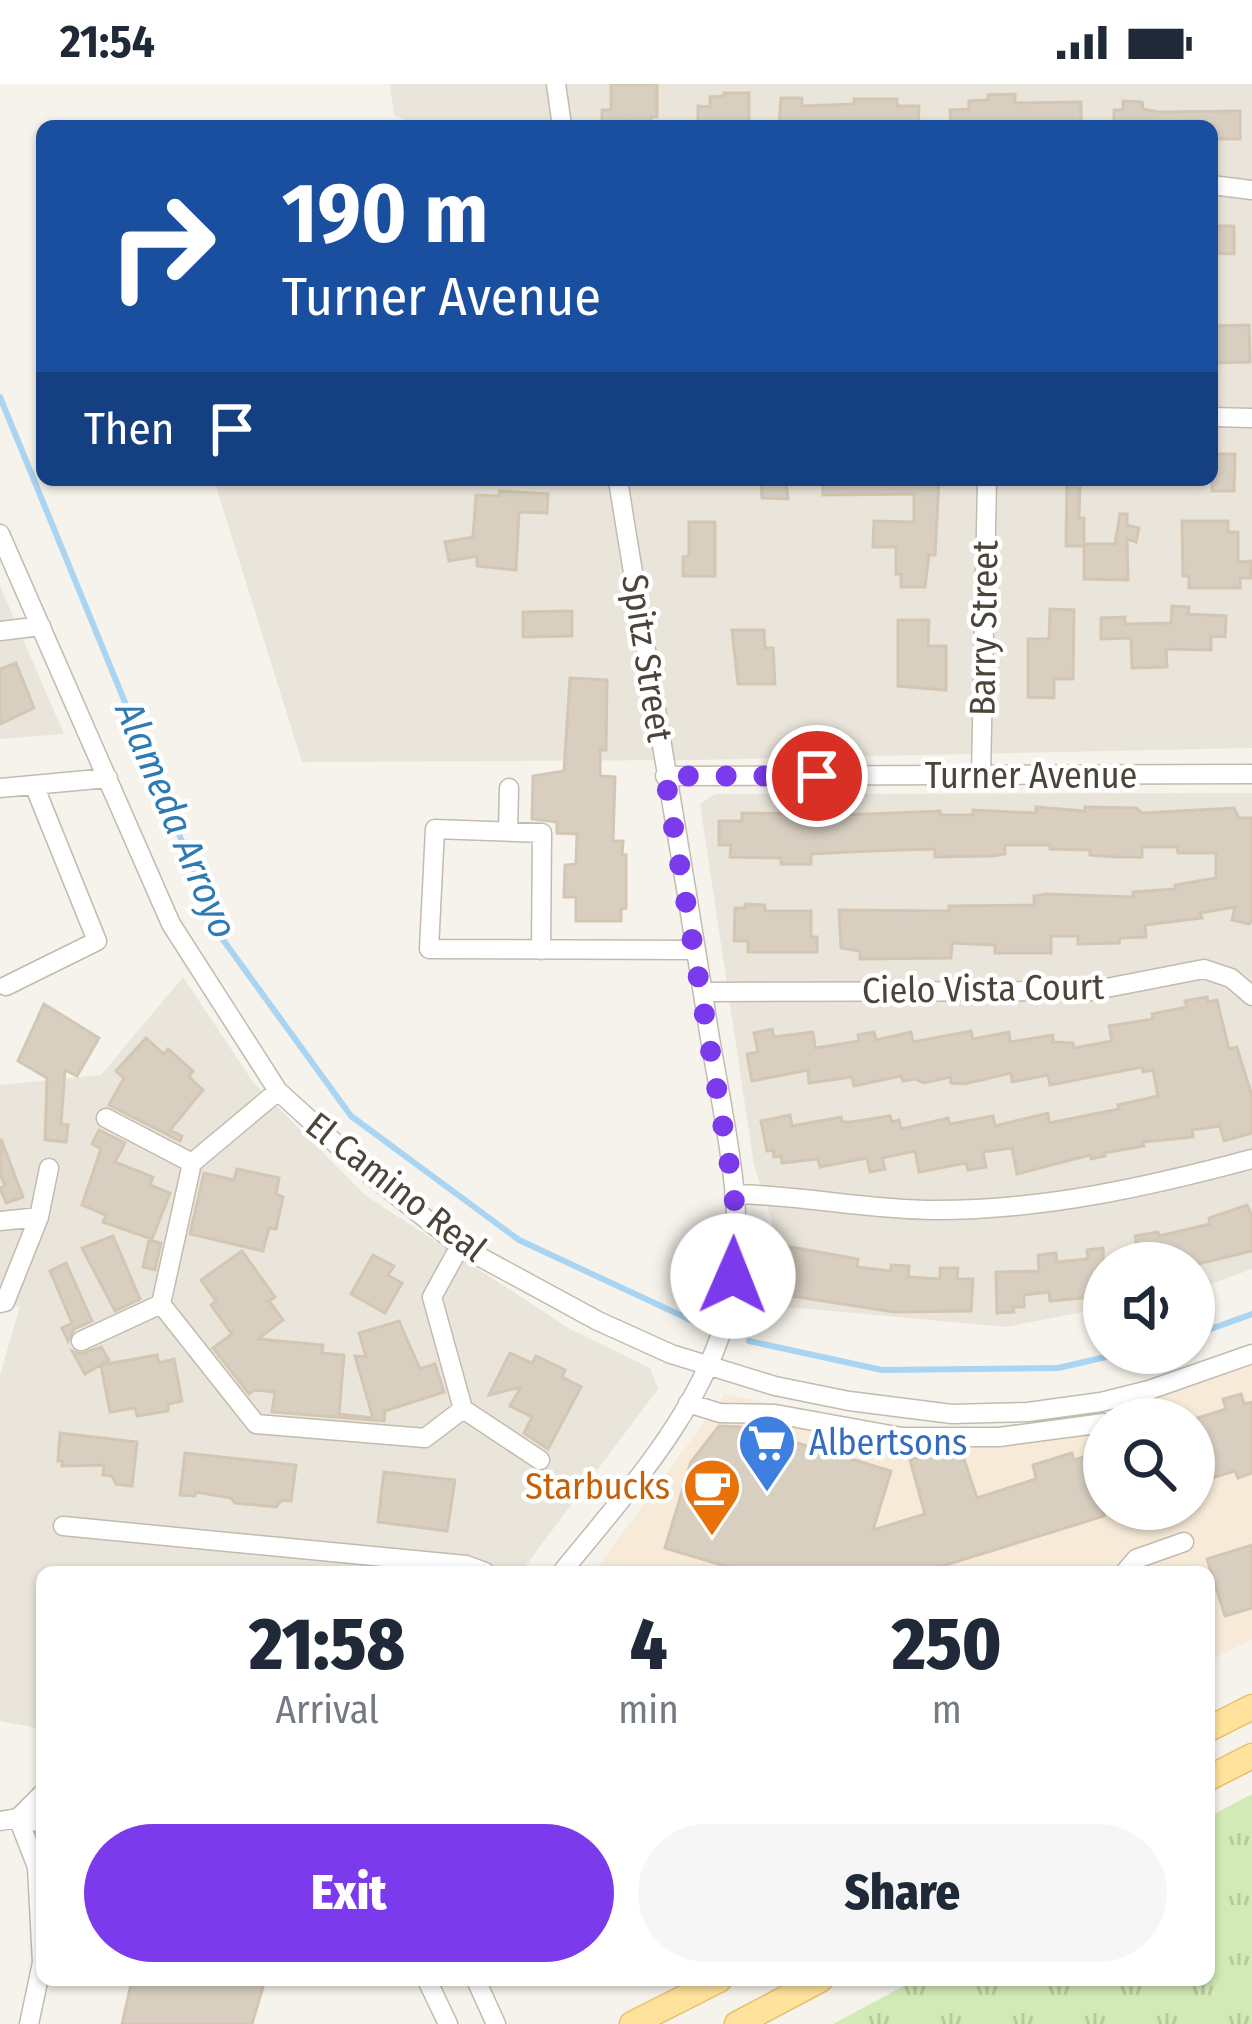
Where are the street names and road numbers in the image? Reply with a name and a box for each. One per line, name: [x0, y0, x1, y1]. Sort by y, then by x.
street label: Barry Street: [960, 540, 1008, 716]
street label: Spitz Street: [612, 571, 682, 745]
street label: Turner Avenue: [925, 754, 1137, 798]
street label: Cielo Vista Court: [862, 965, 1105, 1013]
street label: El Camino Real: [297, 1103, 495, 1271]

